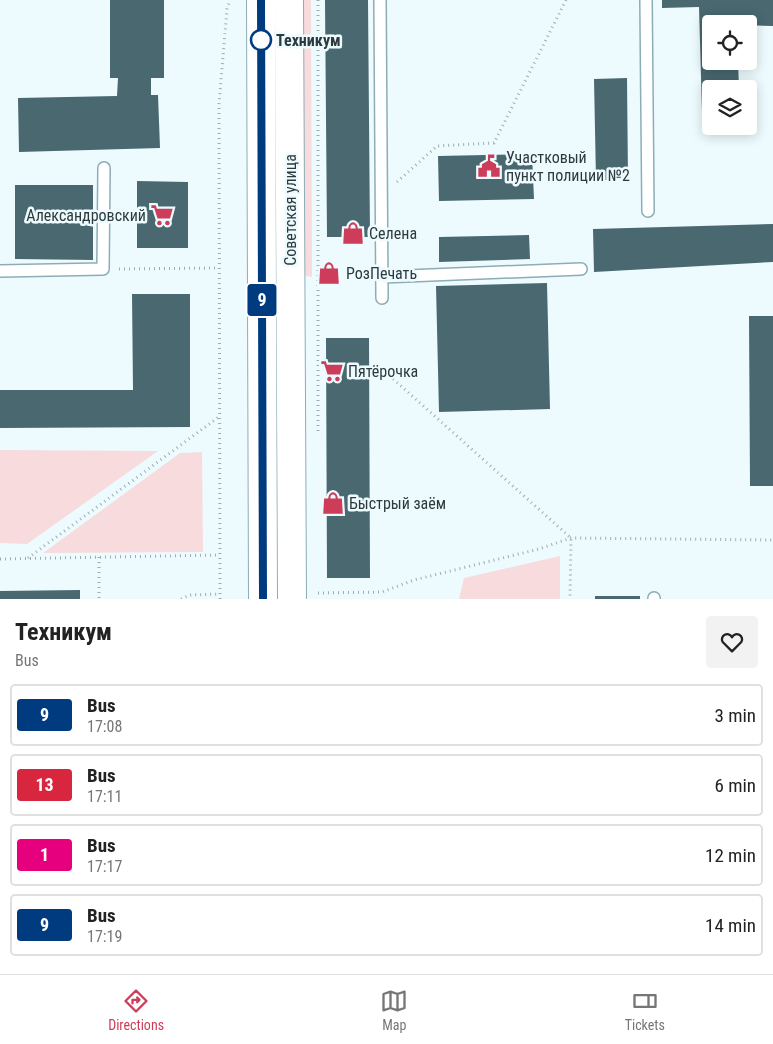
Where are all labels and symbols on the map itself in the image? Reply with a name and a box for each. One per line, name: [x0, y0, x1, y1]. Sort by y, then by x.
marker: Техникум: [250, 29, 272, 51]
place label: Техникум: [276, 31, 341, 50]
place label: Участковый пункт полиции №2: [506, 148, 630, 185]
public building icon: Участковый пункт полиции №2: [476, 153, 502, 179]
street label: Советская улица: [281, 154, 300, 266]
supermarket icon: Александровский: [149, 202, 175, 228]
place label: Александровский: [26, 206, 146, 225]
shop icon: Селена: [340, 220, 366, 246]
place label: Селена: [369, 224, 417, 243]
shop icon: РозПечать: [316, 260, 342, 286]
place label: РозПечать: [346, 264, 417, 283]
line badge: 9: [246, 284, 278, 316]
supermarket icon: Пятёрочка: [319, 358, 345, 384]
place label: Пятёрочка: [348, 362, 418, 381]
shop icon: Быстрый заём: [320, 490, 346, 516]
place label: Быстрый заём: [349, 494, 446, 513]

